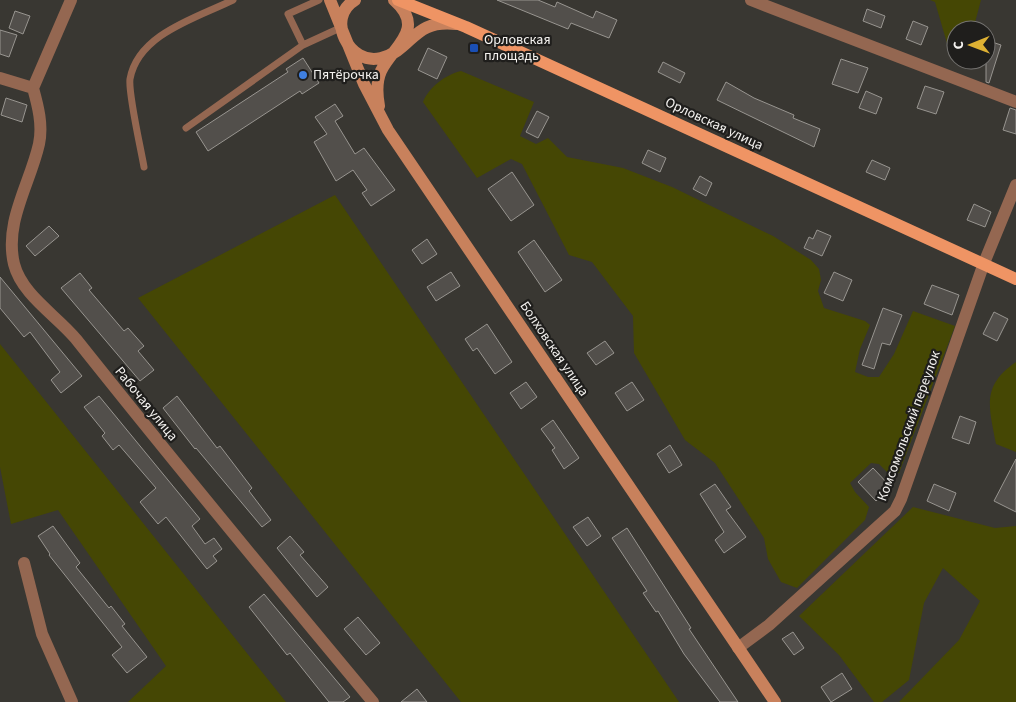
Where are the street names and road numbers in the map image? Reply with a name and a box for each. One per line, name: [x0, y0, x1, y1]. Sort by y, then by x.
street label: Орловская улица: [662, 93, 766, 155]
street label: Болховская улица: [515, 297, 593, 401]
street label: Комсомольский переулок: [872, 348, 946, 504]
street label: Рабочая улица: [110, 363, 182, 445]

